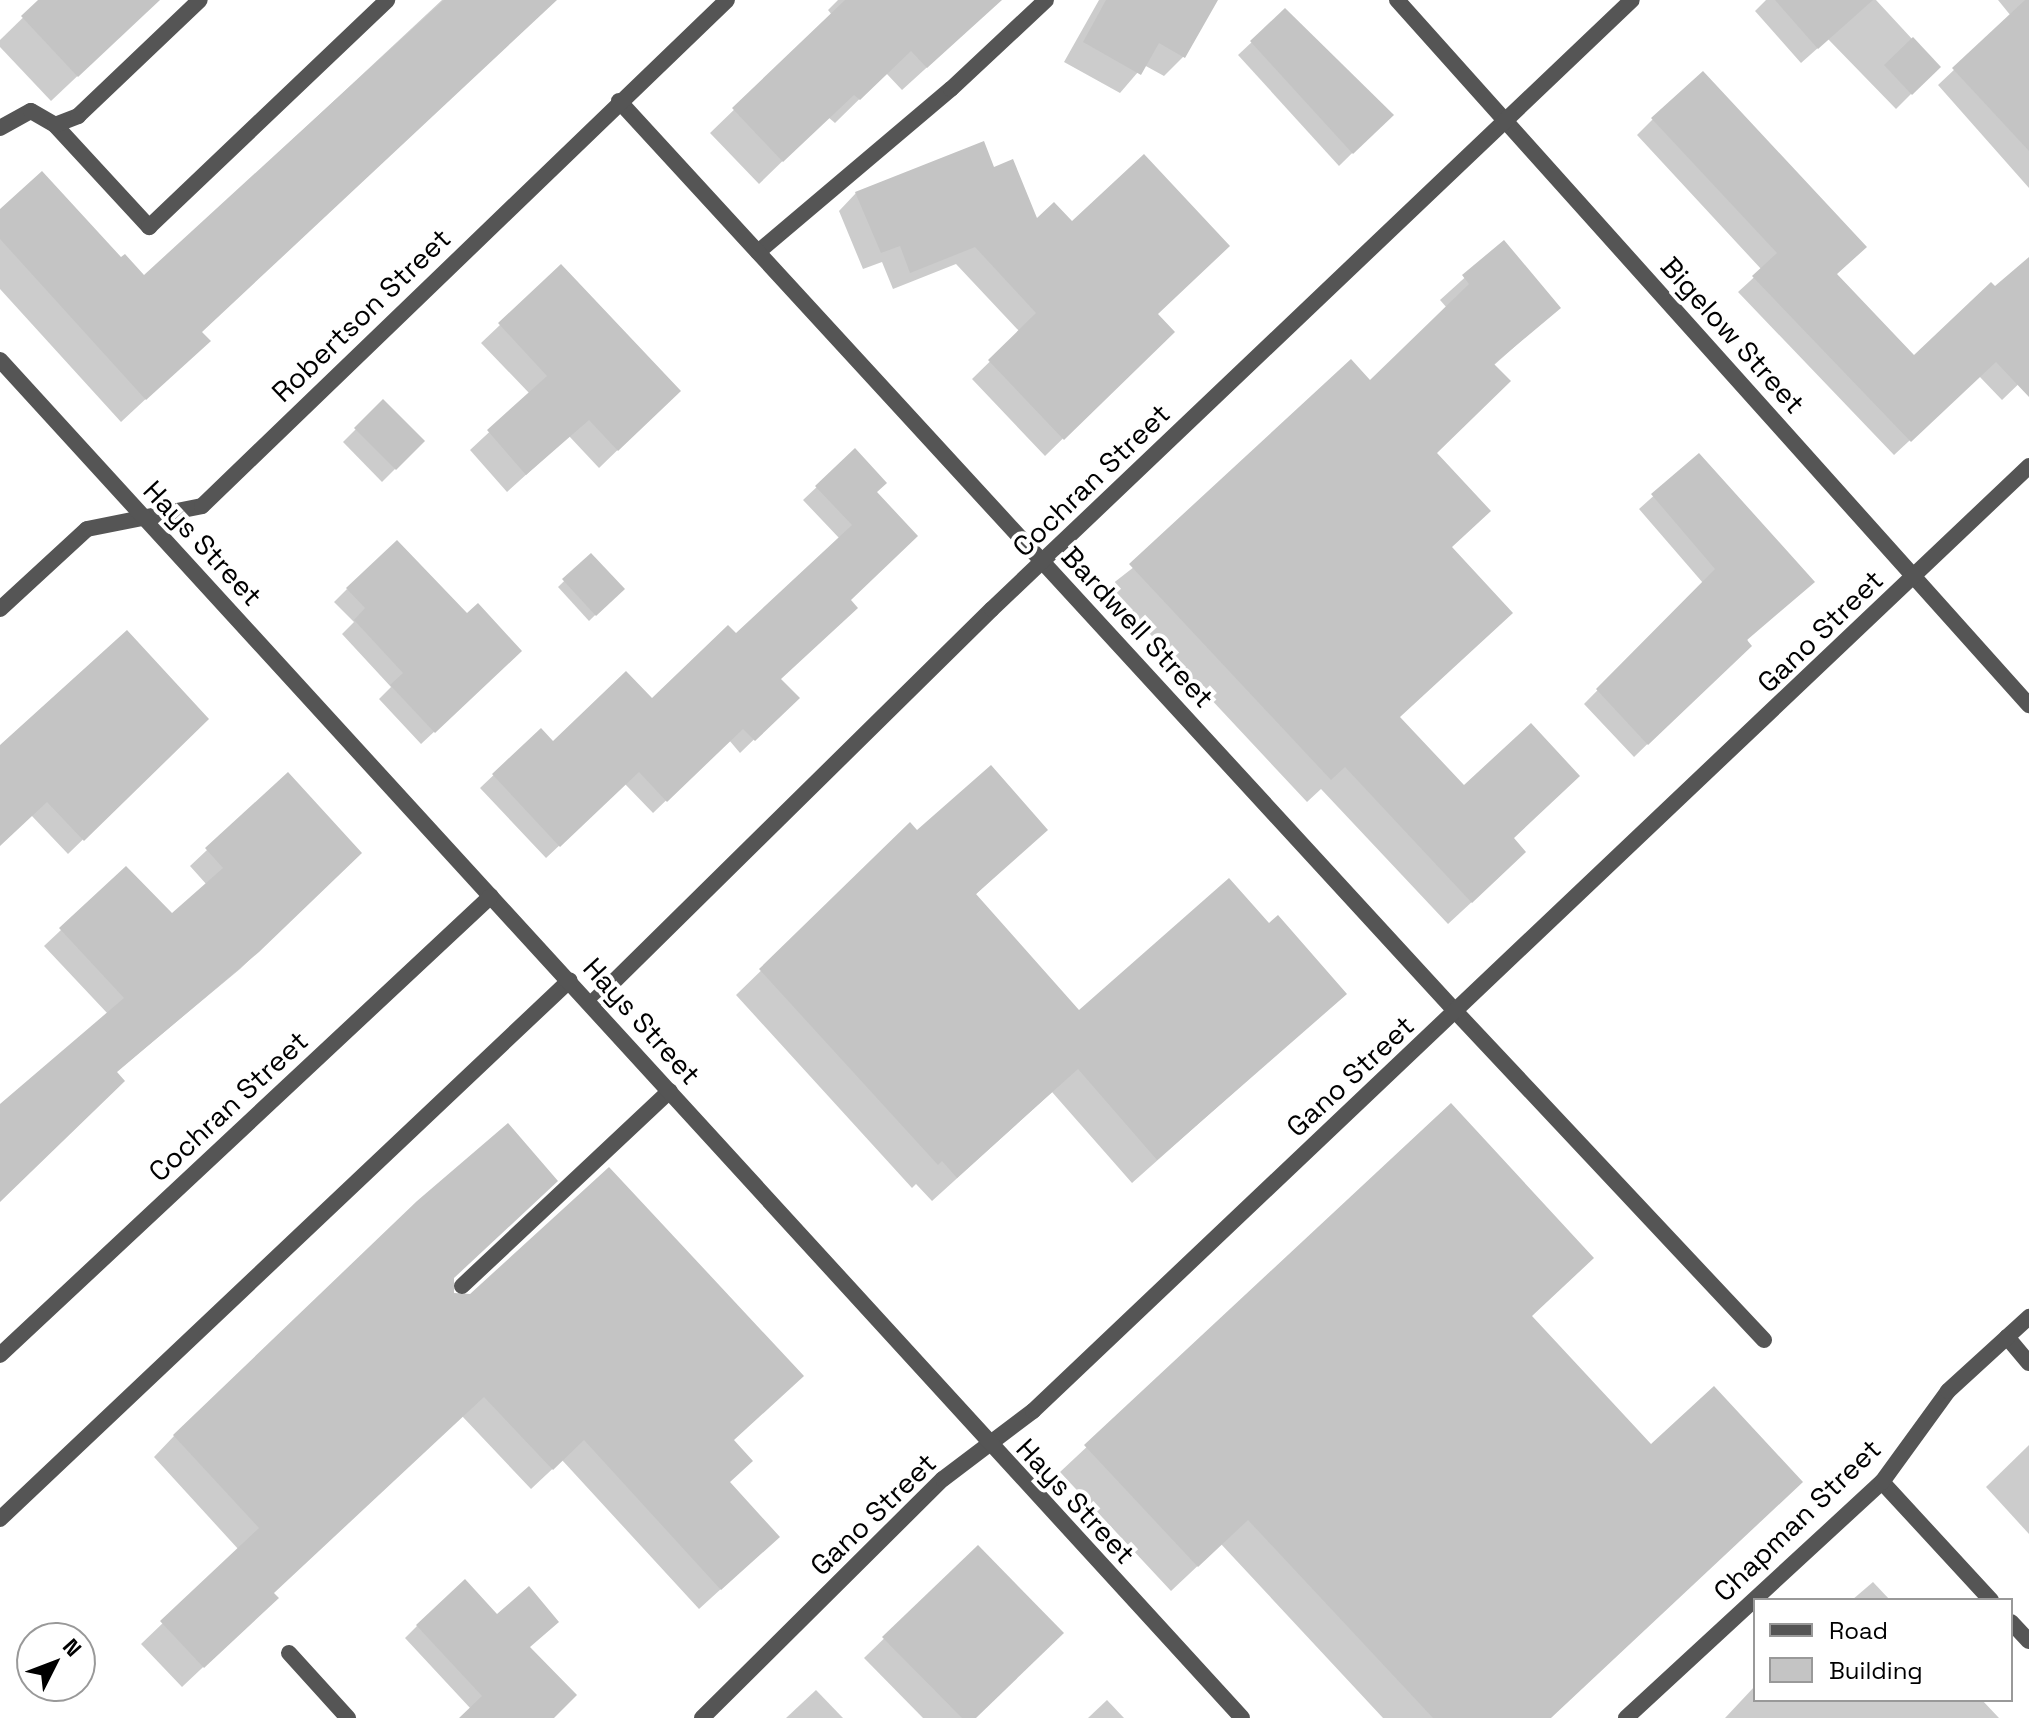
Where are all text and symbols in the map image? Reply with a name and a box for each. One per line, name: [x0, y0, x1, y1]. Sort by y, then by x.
street label: Robertson Street: [265, 221, 457, 409]
street label: Bigelow Street: [1654, 250, 1812, 420]
street label: Cochran Street: [1005, 397, 1177, 563]
street label: Hays Street: [137, 473, 269, 613]
street label: Bardwell Street: [1055, 540, 1221, 714]
street label: Gano Street: [1750, 563, 1890, 699]
street label: Hays Street: [576, 951, 708, 1091]
street label: Gano Street: [1279, 1009, 1421, 1143]
street label: Cochran Street: [141, 1024, 315, 1188]
street label: Hays Street: [1010, 1431, 1142, 1571]
street label: Chapman Street: [1706, 1432, 1888, 1608]
street label: Gano Street: [803, 1446, 943, 1582]
legend: [1753, 1598, 2013, 1702]
text: Road: [1829, 1615, 1888, 1646]
north arrow: [16, 1622, 96, 1702]
text: N: [57, 1632, 88, 1662]
text: Building: [1829, 1655, 1923, 1686]

